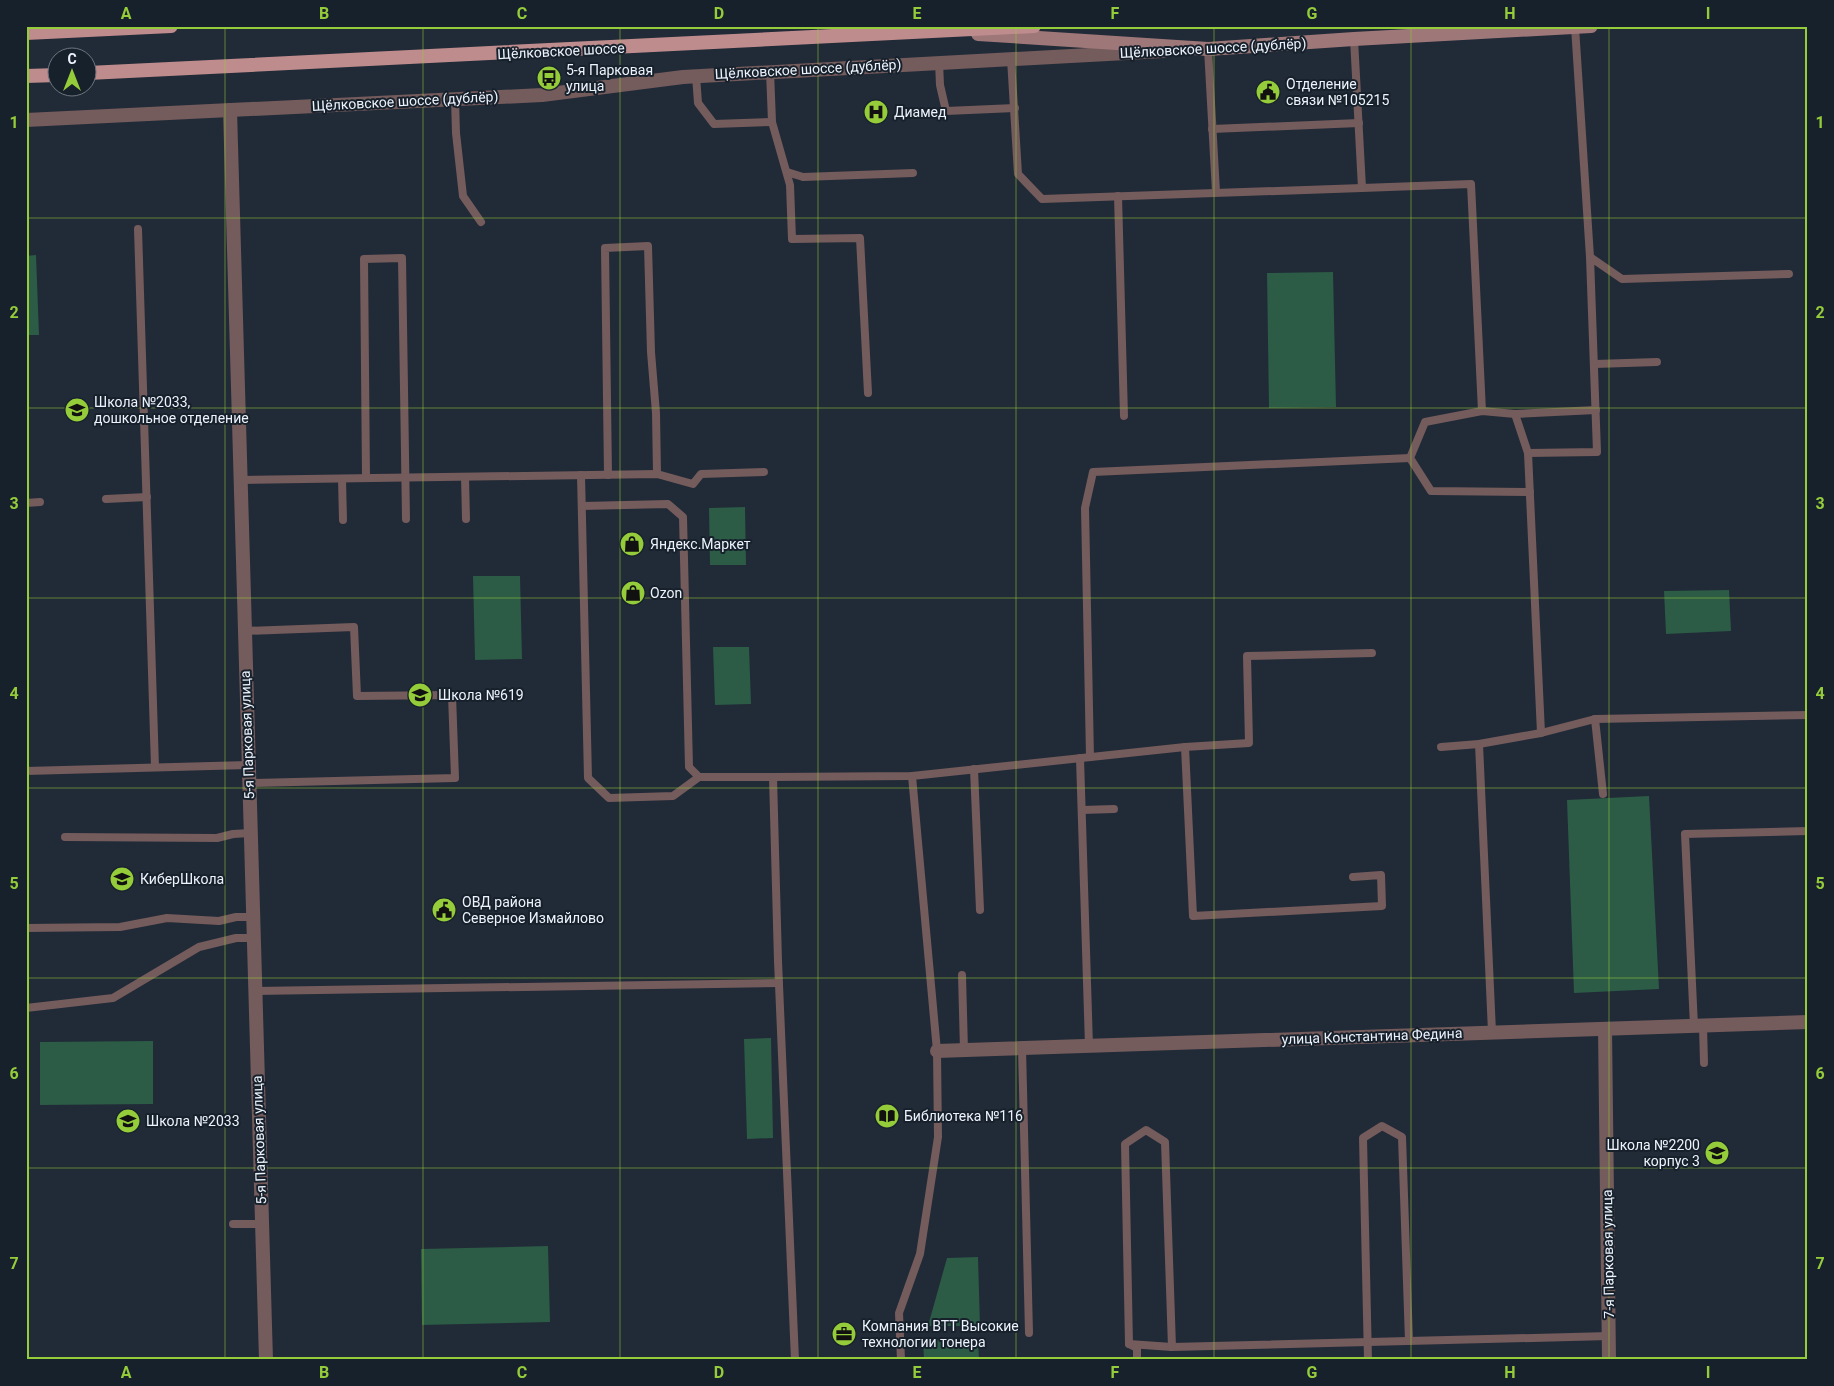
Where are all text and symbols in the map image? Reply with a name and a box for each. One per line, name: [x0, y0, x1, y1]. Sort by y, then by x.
text: A: [121, 4, 132, 23]
text: B: [319, 4, 329, 23]
text: C: [517, 4, 527, 23]
text: D: [714, 4, 724, 23]
text: E: [913, 4, 922, 23]
text: F: [1111, 4, 1120, 23]
text: G: [1307, 4, 1318, 23]
text: H: [1504, 4, 1516, 23]
text: I: [1706, 4, 1710, 23]
street label: Щёлковское шоссе (дублёр): [1119, 35, 1307, 62]
street label: Щёлковское шоссе: [497, 40, 625, 62]
north arrow: [48, 48, 98, 98]
text: С: [67, 51, 77, 67]
street label: Щёлковское шоссе (дублёр): [714, 56, 902, 83]
place label: 5-я Парковая улица: [566, 62, 653, 94]
bus stop icon: 5-я Парковая улица: [536, 65, 562, 91]
place label: Отделение связи №105215: [1286, 76, 1389, 108]
public building icon: Отделение связи №105215: [1255, 79, 1281, 105]
street label: Щёлковское шоссе (дублёр): [311, 88, 499, 115]
hospital icon: Диамед: [863, 99, 889, 125]
place label: Диамед: [894, 104, 947, 120]
text: 1: [9, 113, 19, 132]
text: 1: [1815, 113, 1825, 132]
text: 2: [9, 303, 19, 322]
text: 2: [1815, 303, 1825, 322]
place label: Школа №2033, дошкольное отделение: [94, 394, 249, 426]
school or university icon: Школа №2033, дошкольное отделение: [64, 397, 90, 423]
text: 3: [9, 494, 19, 513]
text: 3: [1815, 494, 1825, 513]
shop icon: Яндекс.Маркет: [619, 531, 645, 557]
place label: Яндекс.Маркет: [650, 536, 751, 552]
shop icon: Ozon: [620, 580, 646, 606]
place label: Ozon: [650, 585, 682, 601]
street label: 5-я Парковая улица: [237, 670, 257, 800]
school or university icon: Школа №619: [407, 682, 433, 708]
text: 4: [9, 684, 19, 703]
text: 4: [1815, 684, 1825, 703]
place label: Школа №619: [438, 687, 524, 703]
school or university icon: КиберШкола: [109, 866, 135, 892]
place label: КиберШкола: [140, 871, 224, 887]
text: 5: [9, 874, 19, 893]
text: 5: [1815, 874, 1825, 893]
place label: ОВД района Северное Измайлово: [462, 894, 604, 926]
public building icon: ОВД района Северное Измайлово: [431, 897, 457, 923]
street label: улица Константина Федина: [1281, 1025, 1463, 1047]
text: 6: [9, 1064, 19, 1083]
text: 6: [1815, 1064, 1825, 1083]
street label: 5-я Парковая улица: [249, 1075, 269, 1205]
library icon: Библиотека №116: [874, 1103, 900, 1129]
school or university icon: Школа №2033: [115, 1108, 141, 1134]
place label: Библиотека №116: [904, 1108, 1023, 1124]
place label: Школа №2033: [146, 1113, 240, 1129]
place label: Школа №2200 корпус 3: [1606, 1137, 1700, 1169]
school or university icon: Школа №2200 корпус 3: [1704, 1140, 1730, 1166]
street label: 7-я Парковая улица: [1599, 1189, 1617, 1319]
text: 7: [9, 1254, 19, 1273]
text: 7: [1815, 1254, 1825, 1273]
place label: Компания ВТТ Высокие технологии тонера: [862, 1318, 1019, 1350]
office icon: Компания ВТТ Высокие технологии тонера: [831, 1321, 857, 1347]
text: A: [121, 1363, 132, 1382]
text: B: [319, 1363, 329, 1382]
text: C: [517, 1363, 527, 1382]
text: D: [714, 1363, 724, 1382]
text: E: [913, 1363, 922, 1382]
text: F: [1111, 1363, 1120, 1382]
text: G: [1307, 1363, 1318, 1382]
text: H: [1504, 1363, 1516, 1382]
text: I: [1706, 1363, 1710, 1382]

